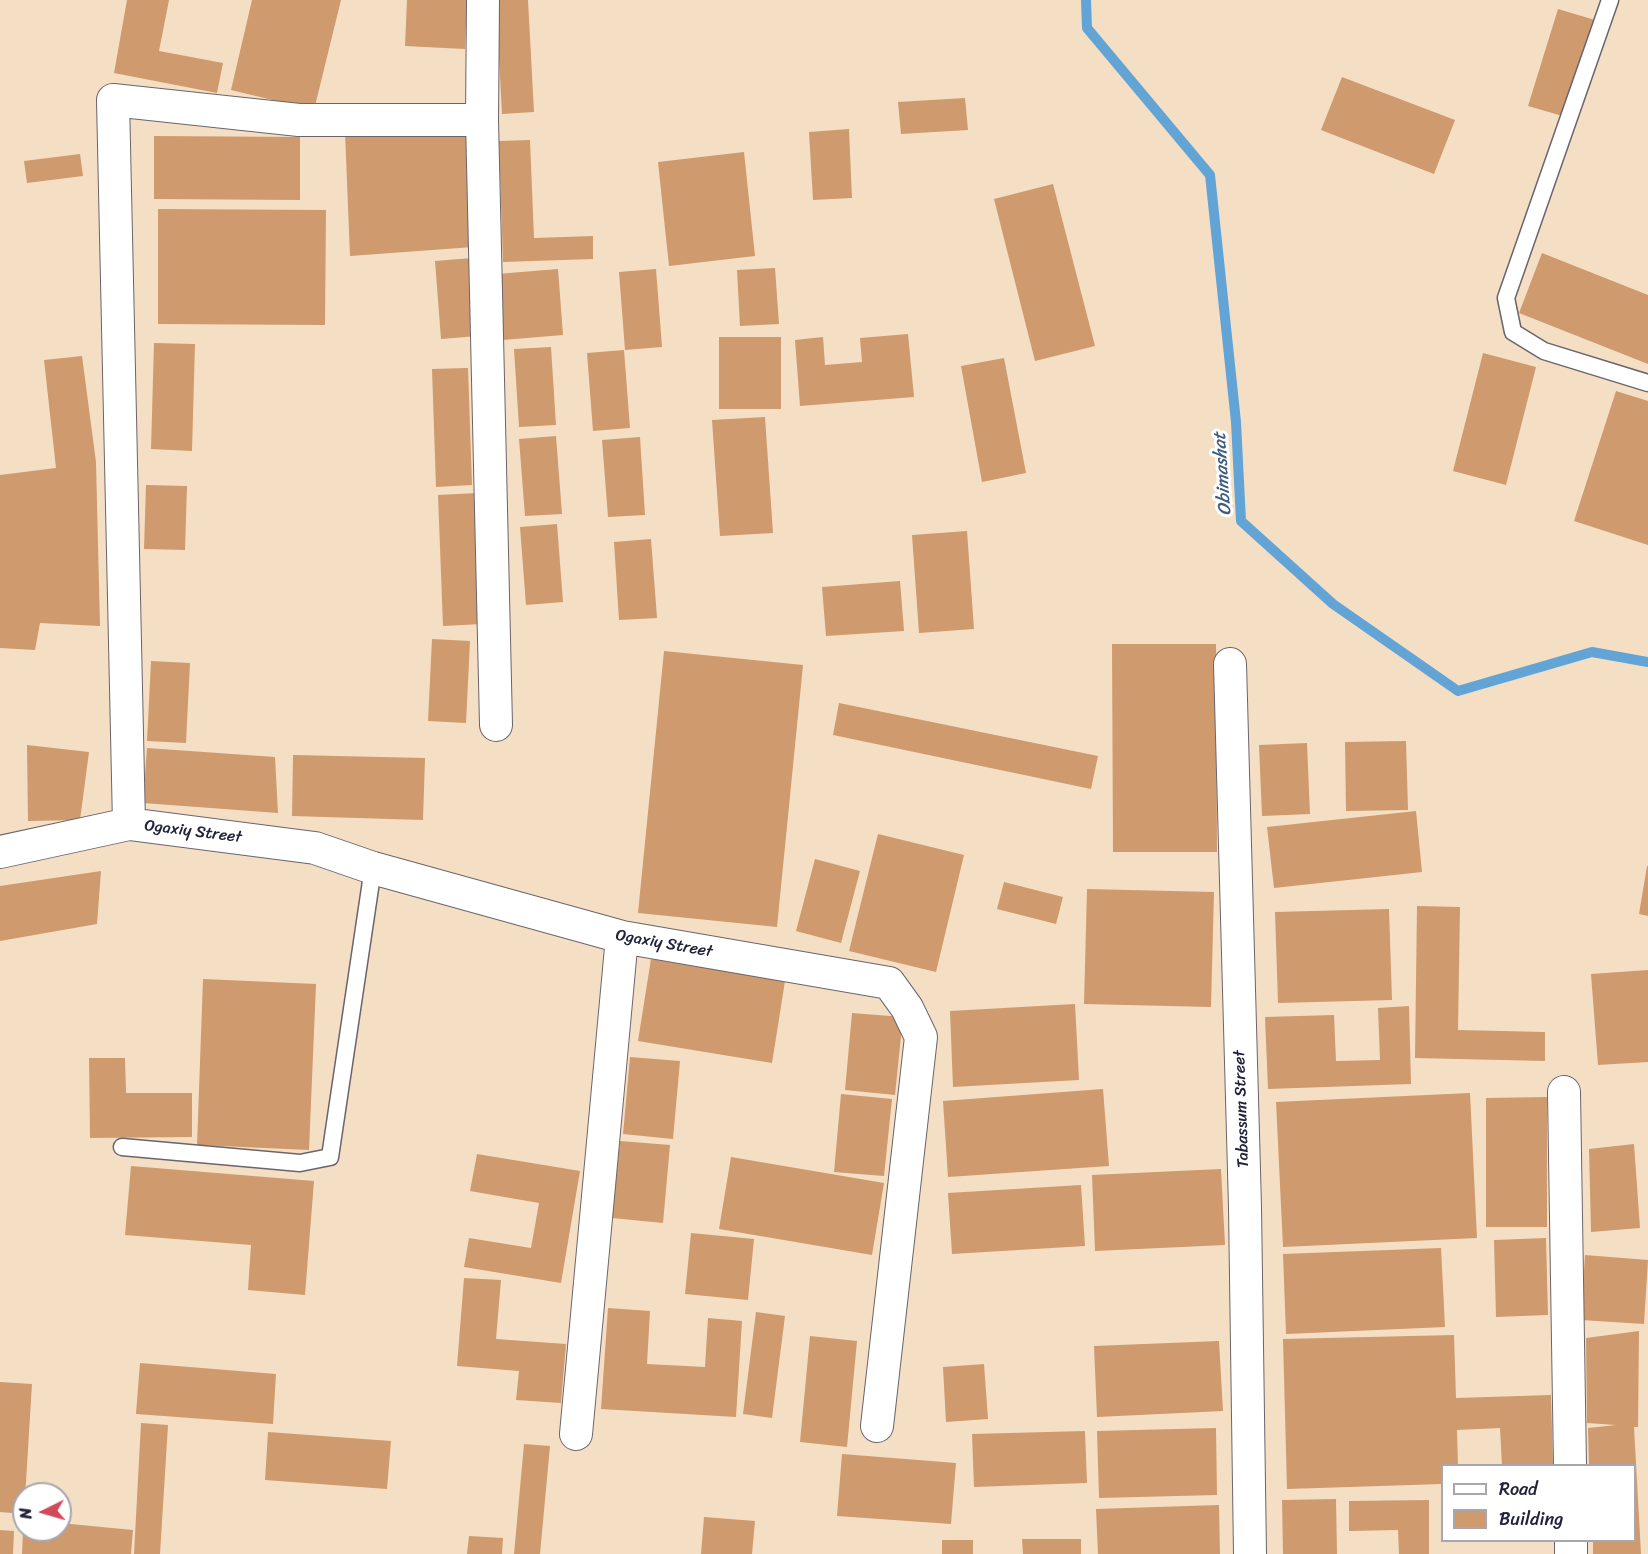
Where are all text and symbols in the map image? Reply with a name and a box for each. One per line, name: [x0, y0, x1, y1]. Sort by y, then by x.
water label: Obimashat: [1209, 432, 1237, 516]
street label: Ogaxiy Street: [143, 817, 243, 847]
street label: Ogaxiy Street: [614, 926, 714, 962]
street label: Tabassum Street: [1230, 1050, 1254, 1168]
legend: [1441, 1464, 1636, 1542]
text: Road: [1499, 1473, 1538, 1505]
north arrow: [12, 1482, 72, 1542]
text: Building: [1499, 1503, 1563, 1535]
text: N: [11, 1507, 40, 1520]

